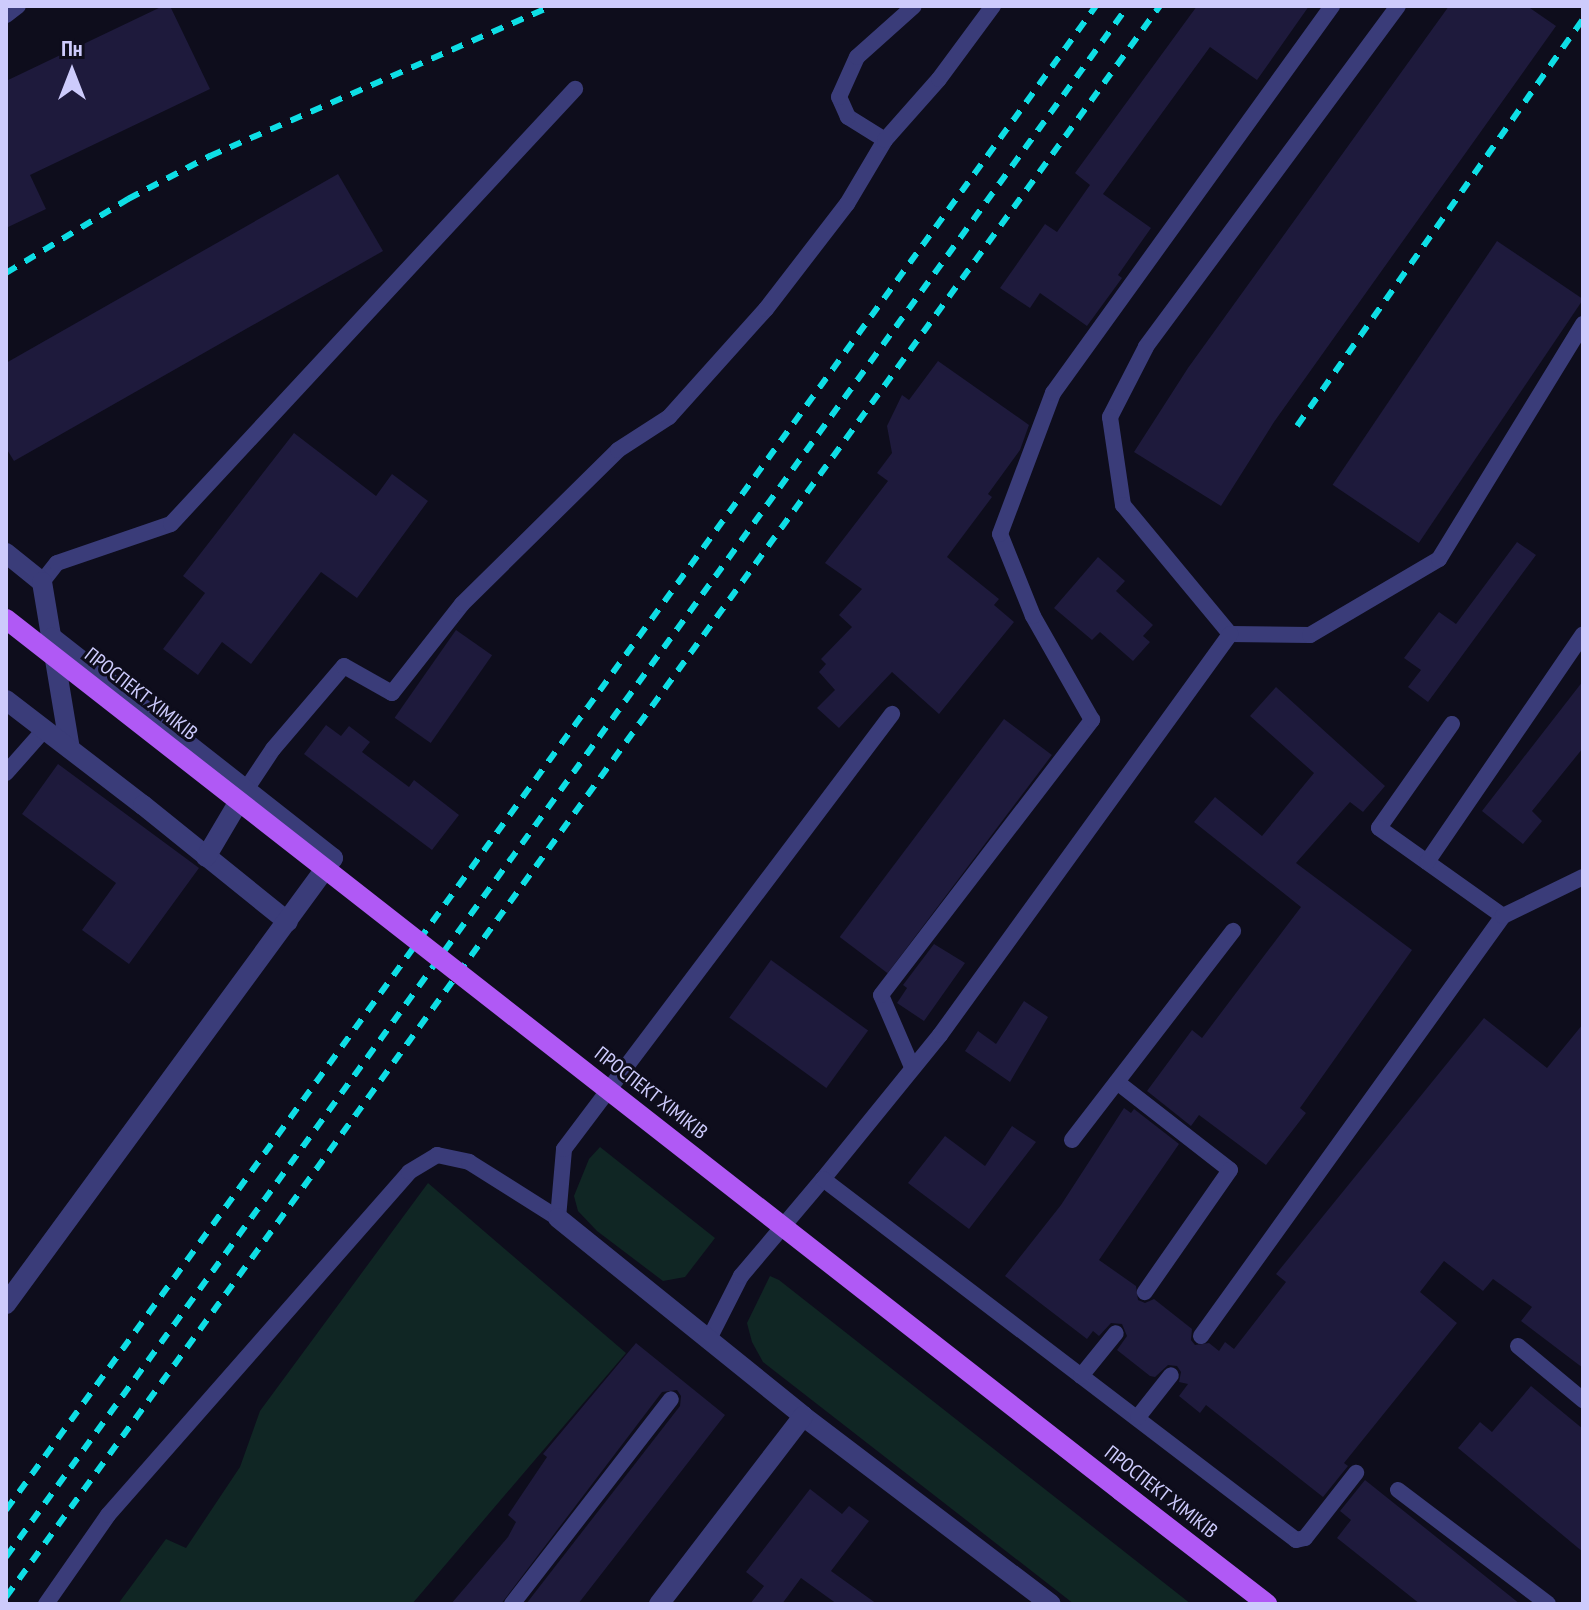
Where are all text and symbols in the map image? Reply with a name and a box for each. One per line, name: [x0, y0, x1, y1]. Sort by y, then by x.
north arrow: [32, 32, 112, 112]
text: Пн: [61, 34, 83, 62]
street label: ПРОСПЕКТ ХІМІКІВ: [80, 642, 202, 746]
street label: ПРОСПЕКТ ХІМІКІВ: [590, 1041, 712, 1145]
street label: ПРОСПЕКТ ХІМІКІВ: [1100, 1440, 1222, 1544]

